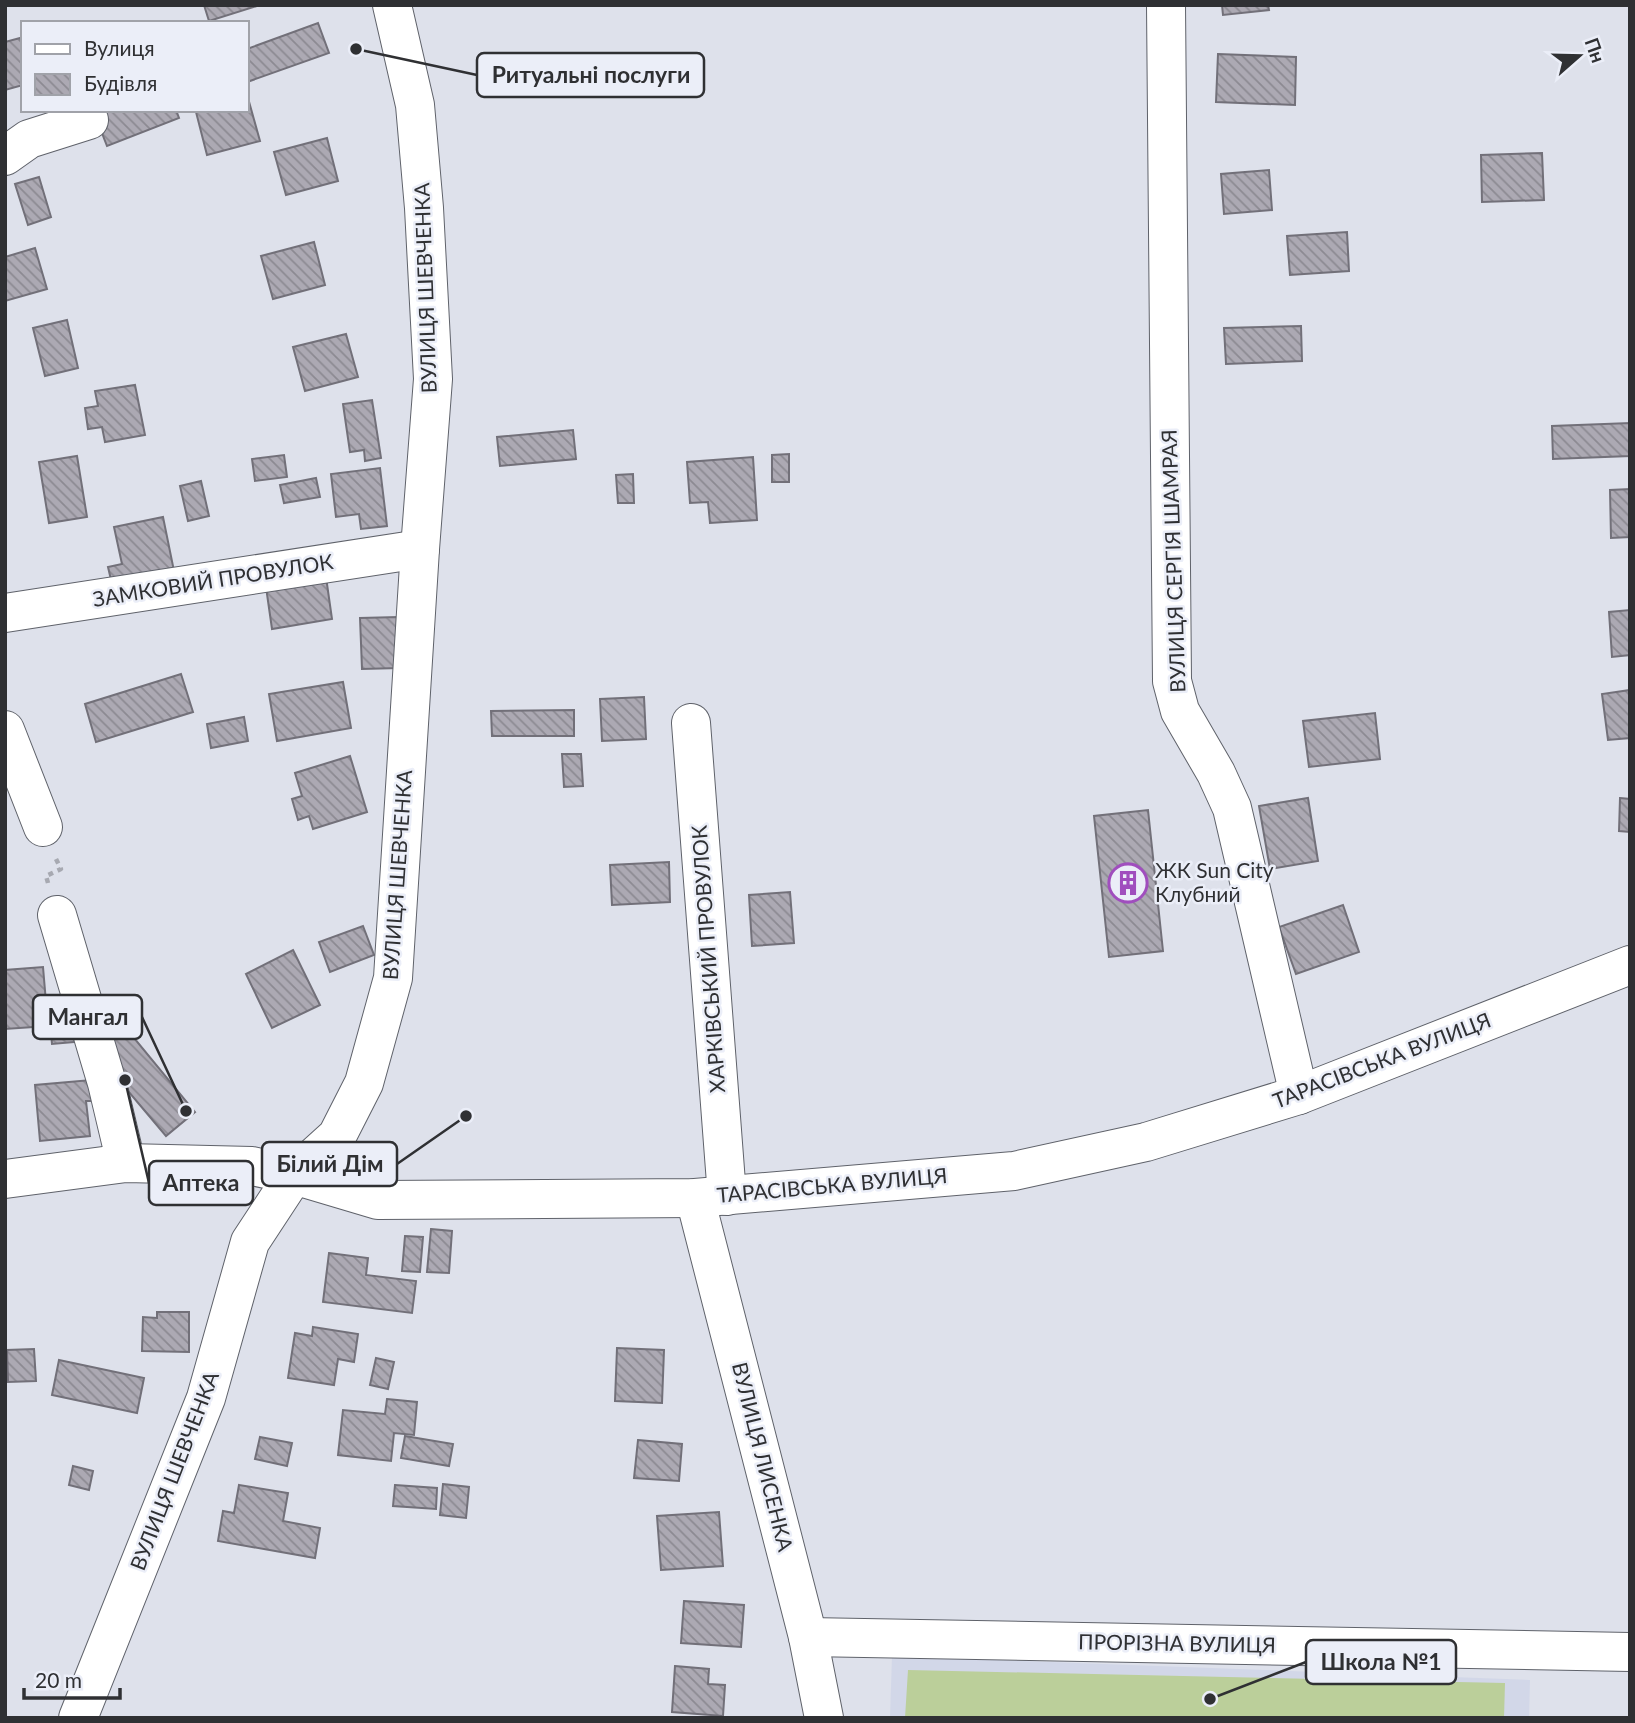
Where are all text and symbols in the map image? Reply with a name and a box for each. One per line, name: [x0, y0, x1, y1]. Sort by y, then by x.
legend: [21, 21, 248, 112]
north arrow: [1544, 21, 1614, 91]
text: Пн: [1580, 34, 1610, 66]
text: Вулиця: [84, 35, 155, 60]
callout: Ритуальні послуги: [477, 53, 704, 97]
text: Ритуальні послуги: [492, 60, 690, 88]
text: Будівля: [84, 70, 157, 95]
street label: ВУЛИЦЯ ШЕВЧЕНКА: [408, 181, 441, 394]
street label: ВУЛИЦЯ СЕРГІЯ ШАМРАЯ: [1155, 429, 1190, 693]
street label: ЗАМКОВИЙ ПРОВУЛОК: [91, 548, 335, 611]
street label: ВУЛИЦЯ ШЕВЧЕНКА: [377, 768, 416, 981]
street label: ХАРКІВСЬКИЙ ПРОВУЛОК: [686, 824, 729, 1094]
place label: ЖК Sun City Клубний: [1155, 857, 1274, 906]
building icon: ЖК Sun City Клубний: [1107, 862, 1149, 904]
callout: Мангал: [33, 995, 142, 1039]
text: Мангал: [47, 1002, 129, 1030]
street label: ТАРАСІВСЬКА ВУЛИЦЯ: [1269, 1006, 1494, 1113]
callout: Білий Дім: [262, 1142, 397, 1186]
text: Білий Дім: [276, 1149, 384, 1177]
callout: Аптека: [149, 1161, 253, 1205]
street label: ТАРАСІВСЬКА ВУЛИЦЯ: [716, 1162, 948, 1207]
text: Аптека: [162, 1168, 239, 1196]
street label: ВУЛИЦЯ ЛИСЕНКА: [728, 1360, 799, 1555]
street label: ВУЛИЦЯ ШЕВЧЕНКА: [124, 1367, 223, 1573]
street label: ПРОРІЗНА ВУЛИЦЯ: [1078, 1628, 1276, 1657]
callout: Школа №1: [1306, 1640, 1456, 1684]
text: Школа №1: [1320, 1647, 1442, 1675]
scale bar: [24, 1656, 121, 1700]
text: 20 m: [35, 1667, 82, 1692]

